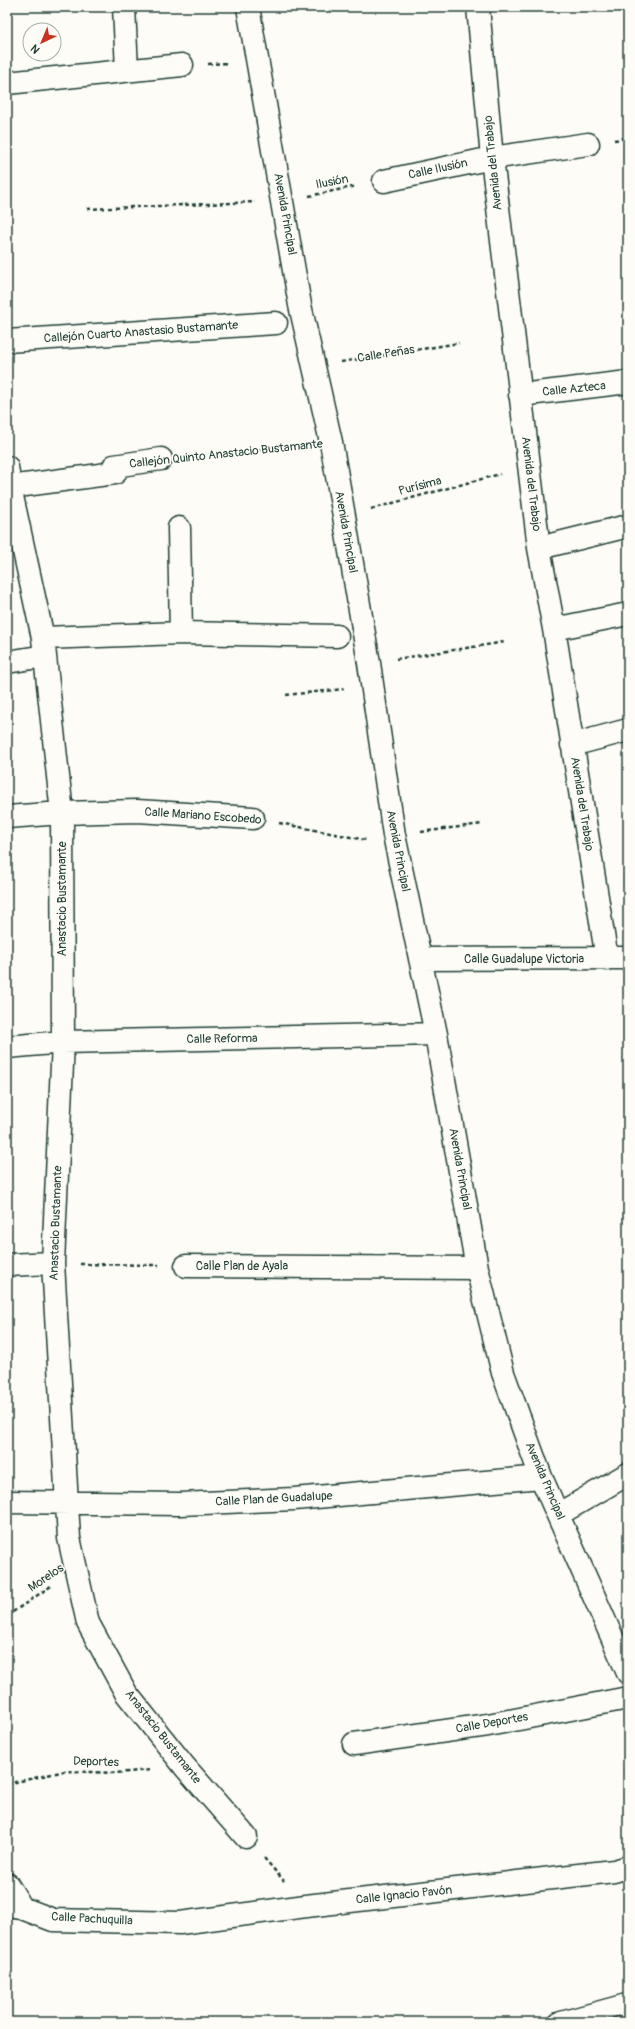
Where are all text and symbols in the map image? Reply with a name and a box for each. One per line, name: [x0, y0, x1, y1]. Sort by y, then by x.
north arrow: [22, 22, 62, 62]
text: N: [28, 41, 43, 56]
street label: Avenida del Trabajo: [480, 114, 505, 211]
street label: Calle Ilusión: [407, 155, 469, 183]
street label: Ilusión: [314, 171, 350, 193]
street label: Avenida Principal: [270, 172, 300, 256]
street label: Callejón Cuarto Anastasio Bustamante: [43, 318, 239, 346]
street label: Calle Peñas: [356, 342, 416, 366]
street label: Calle Azteca: [542, 378, 607, 400]
street label: Callejón Quinto Anastacio Bustamante: [129, 436, 324, 472]
street label: Avenida del Trabajo: [518, 436, 544, 533]
street label: Purísima: [397, 473, 443, 499]
street label: Avenida Principal: [331, 490, 361, 574]
street label: Avenida del Trabajo: [567, 756, 597, 853]
street label: Calle Mariano Escobedo: [144, 804, 263, 828]
street label: Avenida Principal: [383, 809, 413, 893]
street label: Anastacio Bustamante: [55, 841, 70, 957]
street label: Calle Guadalupe Victoria: [464, 952, 584, 967]
street label: Calle Reforma: [186, 1031, 258, 1047]
street label: Avenida Principal: [445, 1127, 475, 1211]
street label: Anastacio Bustamante: [46, 1165, 66, 1281]
street label: Calle Plan de Ayala: [196, 1259, 289, 1274]
street label: Avenida Principal: [522, 1440, 568, 1522]
street label: Calle Plan de Guadalupe: [215, 1488, 333, 1510]
street label: Morelos: [25, 1560, 67, 1595]
street label: Anastacio Bustamante: [122, 1687, 204, 1787]
street label: Calle Deportes: [455, 1709, 530, 1737]
street label: Deportes: [73, 1754, 120, 1770]
street label: Calle Ignacio Pavón: [355, 1882, 453, 1908]
street label: Calle Pachuquilla: [51, 1909, 134, 1929]

